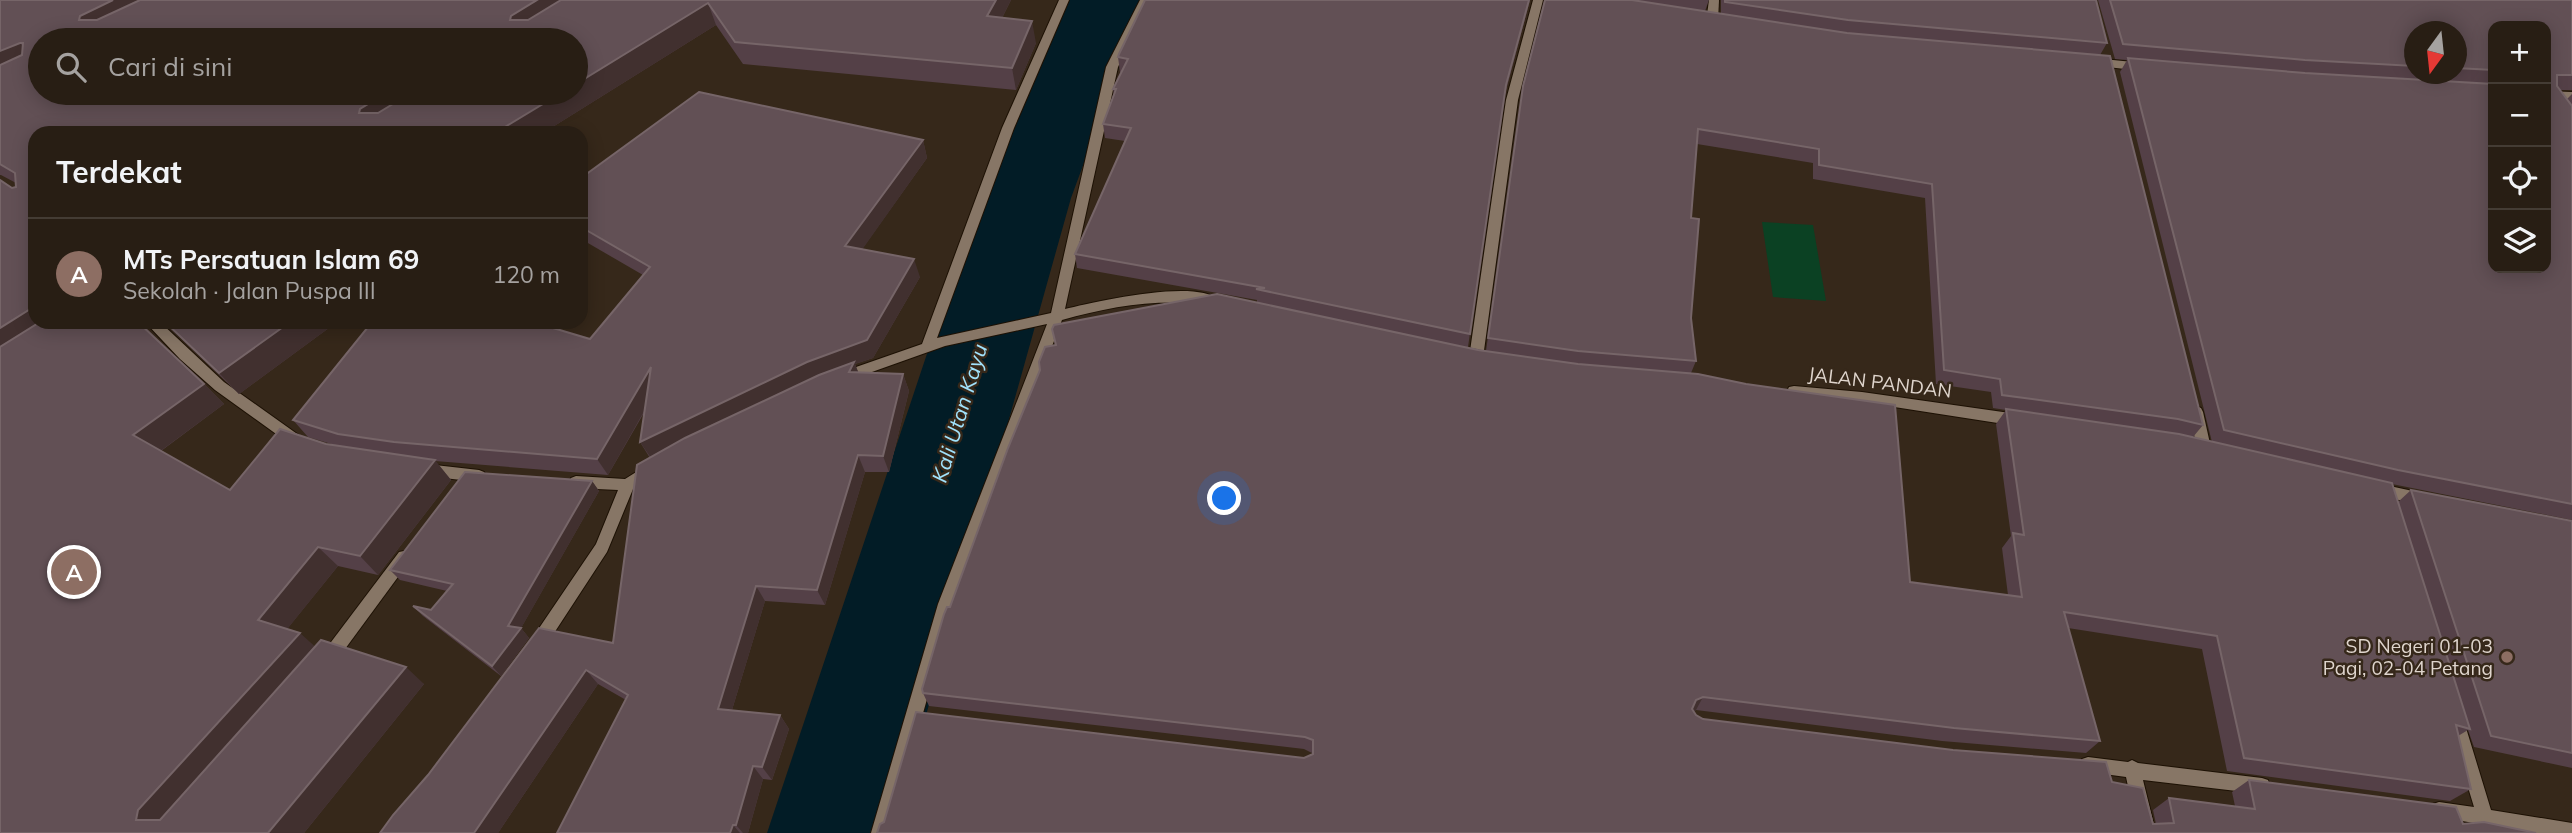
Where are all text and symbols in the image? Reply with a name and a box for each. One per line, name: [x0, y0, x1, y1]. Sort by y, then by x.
north arrow: [2404, 21, 2467, 84]
map controls: [2488, 21, 2551, 273]
button: +: [2488, 21, 2551, 84]
search box: [28, 28, 588, 105]
icon: search: [52, 48, 90, 86]
text: Cari di sini: [108, 50, 232, 83]
button: −: [2488, 84, 2551, 147]
button: locate: [2488, 147, 2551, 210]
text: Terdekat: [56, 153, 182, 191]
button: layers: [2488, 210, 2551, 273]
text: MTs Persatuan Islam 69: [123, 243, 419, 276]
text: A: [70, 260, 88, 289]
text: 120 m: [492, 260, 560, 289]
text: Sekolah · Jalan Puspa III: [123, 276, 376, 305]
water label: Kali Utan Kayu: [926, 341, 992, 485]
street label: JALAN PANDAN: [1807, 361, 1953, 403]
your location: [1207, 481, 1241, 515]
pin: A: [51, 546, 97, 598]
place label: SD Negeri 01-03 Pagi, 02-04 Petang: [2323, 634, 2493, 680]
marker: SD Negeri 01-03 Pagi, 02-04 Petang: [2499, 649, 2515, 665]

